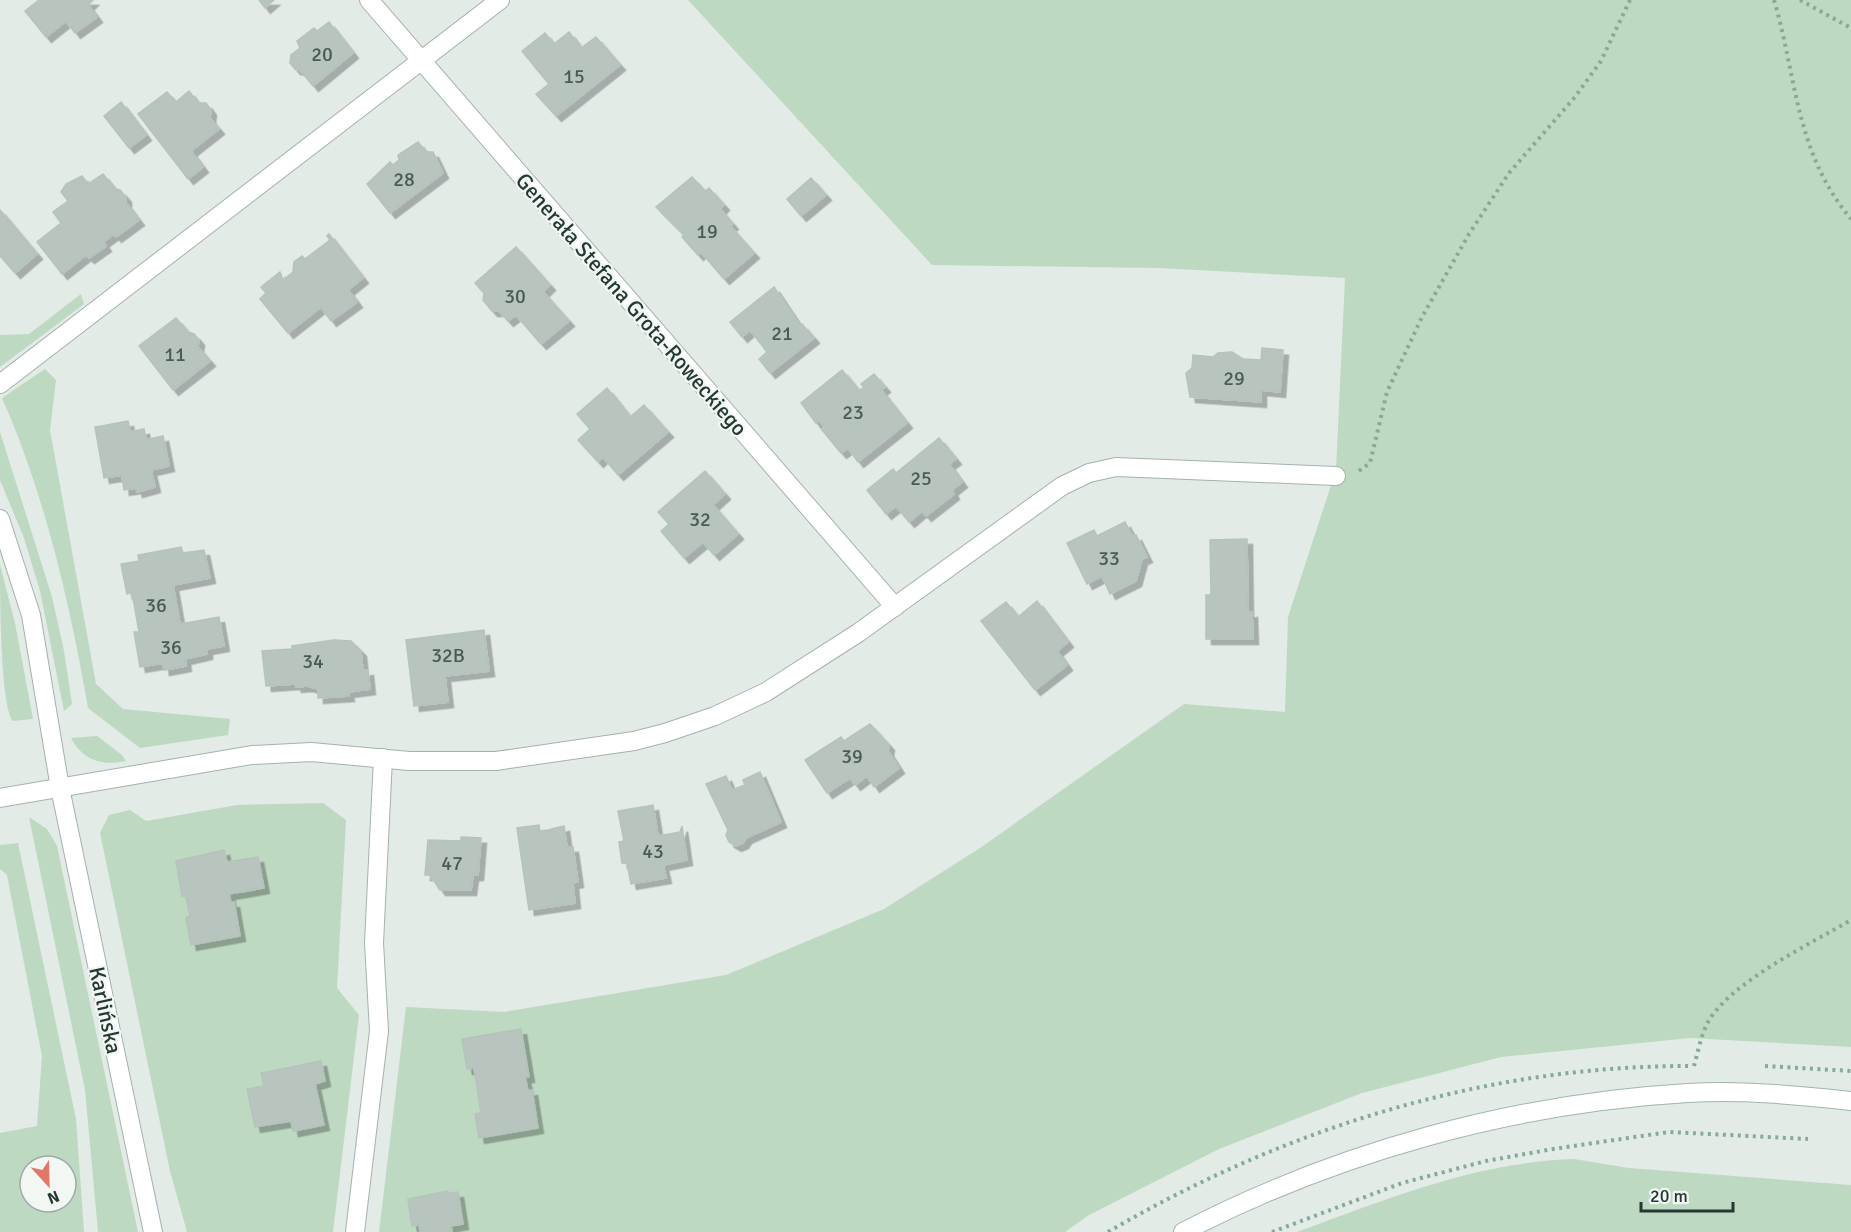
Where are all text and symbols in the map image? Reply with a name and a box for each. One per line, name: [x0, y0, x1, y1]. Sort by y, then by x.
house number: 20: [311, 42, 333, 67]
house number: 15: [563, 64, 585, 89]
house number: 28: [393, 167, 415, 192]
street label: Generała Stefana Grota-Roweckiego: [510, 167, 753, 441]
house number: 19: [696, 219, 718, 244]
house number: 30: [504, 284, 526, 309]
house number: 21: [771, 321, 793, 346]
house number: 11: [164, 342, 186, 367]
house number: 29: [1223, 366, 1245, 391]
house number: 23: [842, 400, 864, 425]
house number: 25: [910, 466, 932, 491]
house number: 32: [689, 507, 711, 532]
house number: 33: [1098, 546, 1120, 571]
house number: 36: [145, 593, 167, 618]
house number: 36: [160, 635, 182, 660]
house number: 32B: [431, 643, 465, 668]
house number: 34: [302, 649, 324, 674]
house number: 39: [841, 744, 863, 769]
house number: 43: [642, 839, 664, 864]
house number: 47: [441, 851, 463, 876]
street label: Karlińska: [83, 964, 128, 1056]
north arrow: [18, 1154, 78, 1214]
scale bar: [1641, 1175, 1732, 1213]
text: 20 m: [1650, 1185, 1688, 1207]
text: N: [44, 1186, 62, 1208]

